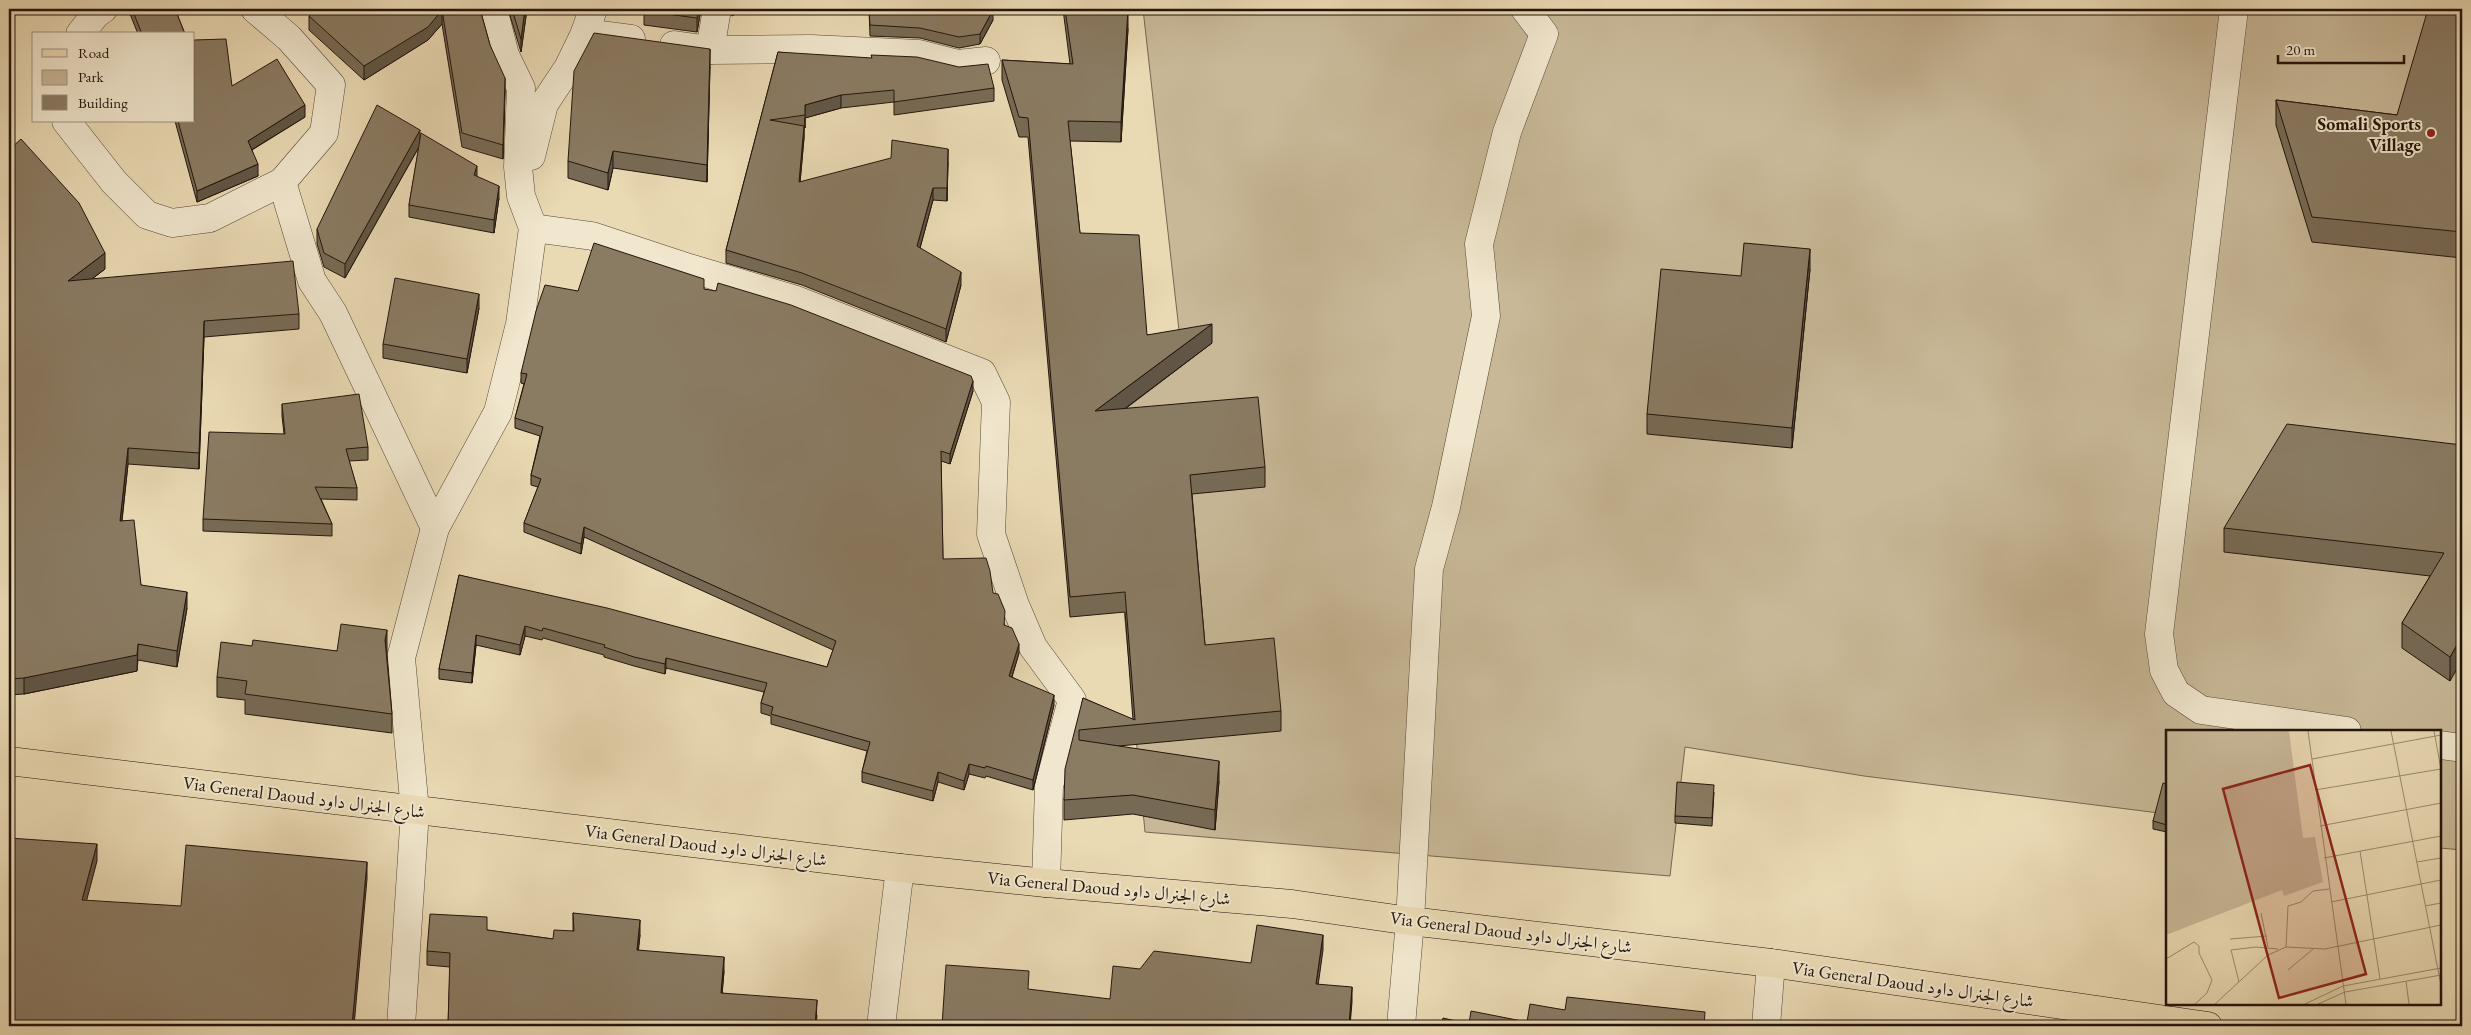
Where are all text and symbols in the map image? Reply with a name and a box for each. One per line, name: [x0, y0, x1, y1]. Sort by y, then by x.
legend: [32, 32, 195, 122]
scale bar: [2278, 32, 2405, 64]
text: 20 m: [2286, 40, 2315, 59]
text: Road: [78, 43, 110, 62]
text: Park: [78, 67, 105, 86]
text: Building: [78, 93, 128, 112]
place label: Somali Sports Village: [2317, 112, 2421, 156]
marker: Somali Sports Village: [2425, 127, 2437, 139]
inset map: [2166, 730, 2441, 1005]
street label: Via General Daoud شارع الجنرال داود: [181, 771, 426, 827]
street label: Via General Daoud شارع الجنرال داود: [583, 819, 828, 875]
street label: Via General Daoud شارع الجنرال داود: [986, 866, 1231, 914]
street label: Via General Daoud شارع الجنرال داود: [1388, 906, 1633, 962]
street label: Via General Daoud شارع الجنرال داود: [1790, 956, 2035, 1016]

